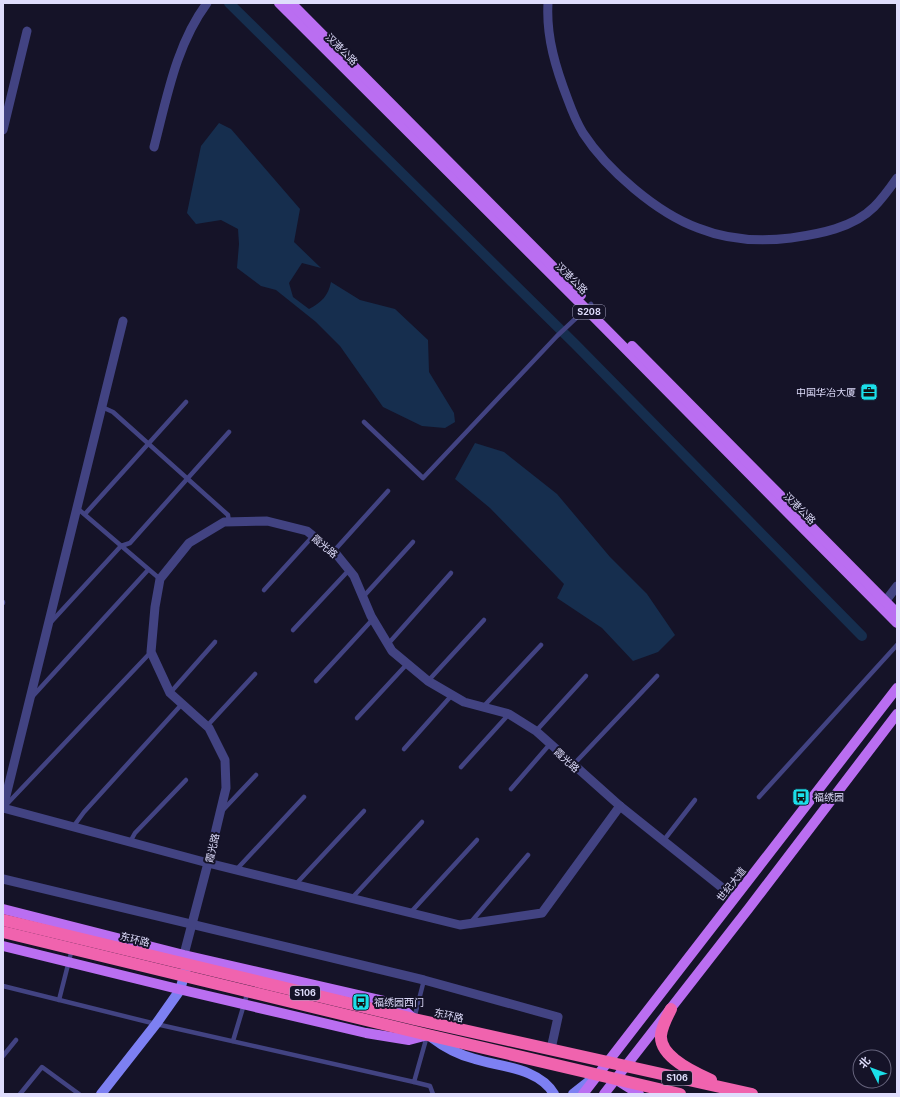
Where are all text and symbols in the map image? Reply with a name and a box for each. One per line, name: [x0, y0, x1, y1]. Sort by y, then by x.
street label: 汉港公路: [324, 31, 360, 67]
street label: 汉港公路: [554, 260, 590, 296]
road number: S208: [573, 305, 605, 319]
office icon: 中国华冶大厦: [859, 382, 879, 402]
place label: 中国华冶大厦: [796, 386, 856, 398]
street label: 汉港公路: [782, 490, 818, 526]
street label: 霞光路: [310, 532, 340, 560]
street label: 霞光路: [552, 745, 582, 775]
bus stop icon: 福绣园: [791, 787, 811, 807]
place label: 福绣园: [814, 791, 844, 803]
street label: 霞光路: [203, 832, 221, 864]
street label: 世纪大道: [714, 865, 748, 903]
street label: 东环路: [119, 930, 151, 948]
road number: S106: [290, 986, 320, 1000]
bus stop icon: 福绣园西门: [351, 992, 371, 1012]
place label: 福绣园西门: [374, 996, 424, 1008]
street label: 东环路: [433, 1006, 465, 1024]
north arrow: [852, 1049, 892, 1089]
text: 北: [856, 1054, 873, 1071]
road number: S106: [662, 1071, 692, 1085]

